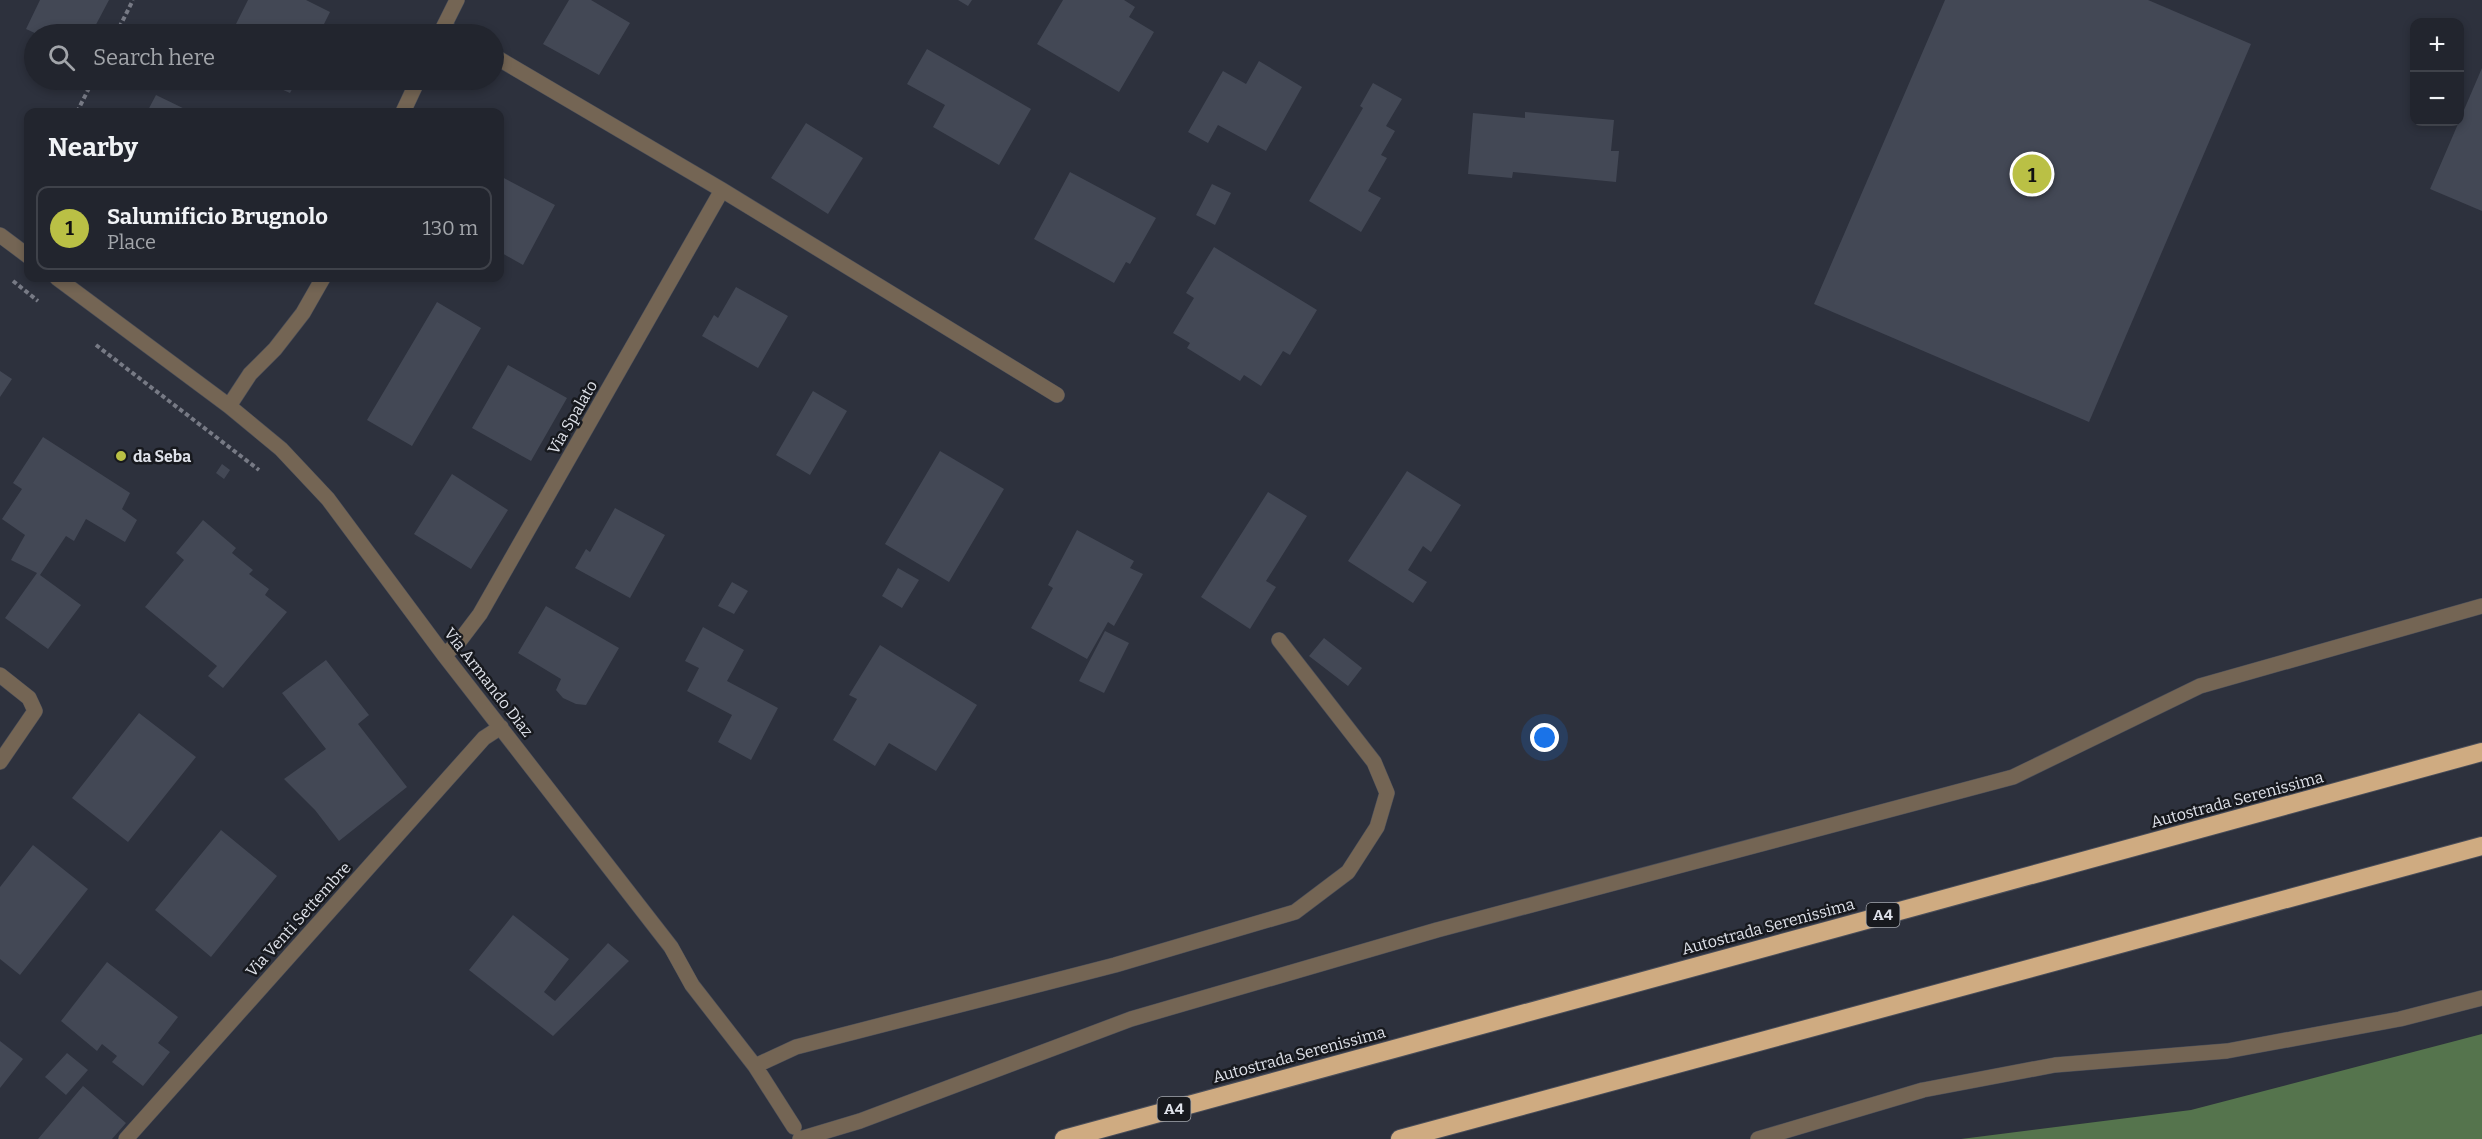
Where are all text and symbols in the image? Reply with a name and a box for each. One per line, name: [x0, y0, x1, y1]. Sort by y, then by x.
map controls: [2410, 18, 2464, 126]
button: +: [2410, 18, 2464, 72]
search box: [24, 24, 504, 90]
icon: search: [45, 41, 78, 74]
text: Search here: [93, 44, 215, 71]
button: −: [2410, 72, 2464, 126]
text: Nearby: [48, 132, 138, 163]
pin: 1: [2012, 152, 2052, 196]
text: Salumificio Brugnolo: [107, 203, 328, 230]
text: 1: [65, 216, 74, 240]
text: 130 m: [423, 216, 478, 240]
text: Place: [107, 230, 156, 254]
street label: Via Spalato: [544, 377, 601, 458]
place label: da Seba: [133, 447, 191, 466]
marker: da Seba: [114, 449, 128, 463]
street label: Via Armando Diaz: [440, 624, 537, 741]
your location: [1530, 723, 1559, 752]
street label: Autostrada Serenissima: [2149, 767, 2326, 832]
street label: Via Venti Settembre: [242, 858, 355, 981]
street label: Autostrada Serenissima: [1680, 894, 1857, 959]
road number: A4: [1866, 903, 1900, 927]
street label: Autostrada Serenissima: [1211, 1022, 1388, 1087]
road number: A4: [1158, 1097, 1190, 1121]

